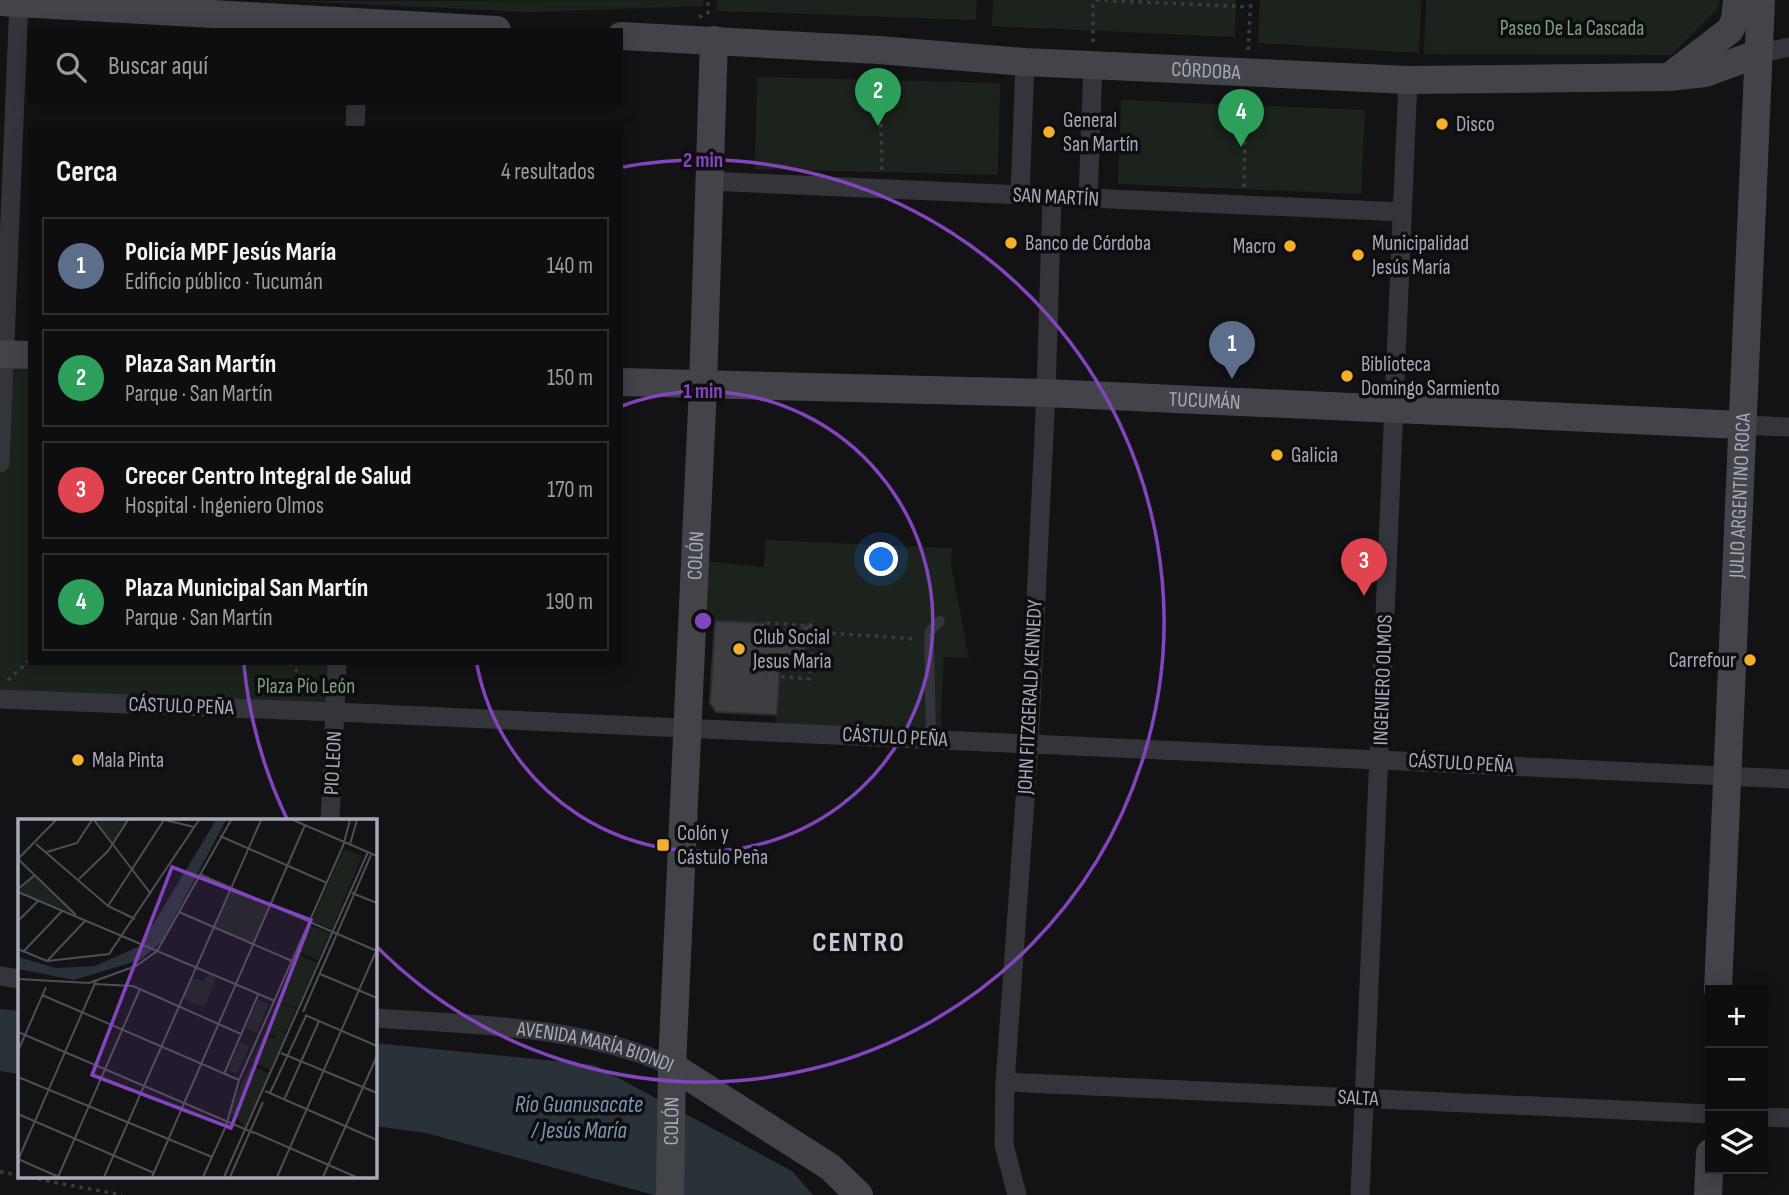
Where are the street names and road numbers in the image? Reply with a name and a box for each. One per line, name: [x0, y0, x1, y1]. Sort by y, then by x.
street label: CÓRDOBA: [1171, 56, 1242, 85]
street label: SAN MARTÍN: [1012, 182, 1100, 212]
street label: TUCUMÁN: [1168, 386, 1241, 414]
street label: JULIO ARGENTINO ROCA: [1723, 411, 1756, 580]
street label: COLÓN: [682, 531, 709, 581]
street label: JOHN FITZGERALD KENNEDY: [1012, 599, 1048, 796]
street label: INGENIERO OLMOS: [1368, 614, 1398, 746]
street label: CÁSTULO PEÑA: [128, 692, 235, 720]
street label: CÁSTULO PEÑA: [842, 722, 949, 752]
street label: PIO LEON: [319, 730, 347, 796]
street label: CÁSTULO PEÑA: [1408, 748, 1515, 778]
street label: AVENIDA MARÍA BIONDI: [515, 1016, 678, 1078]
street label: SALTA: [1337, 1084, 1380, 1112]
street label: COLÓN: [658, 1096, 684, 1146]

